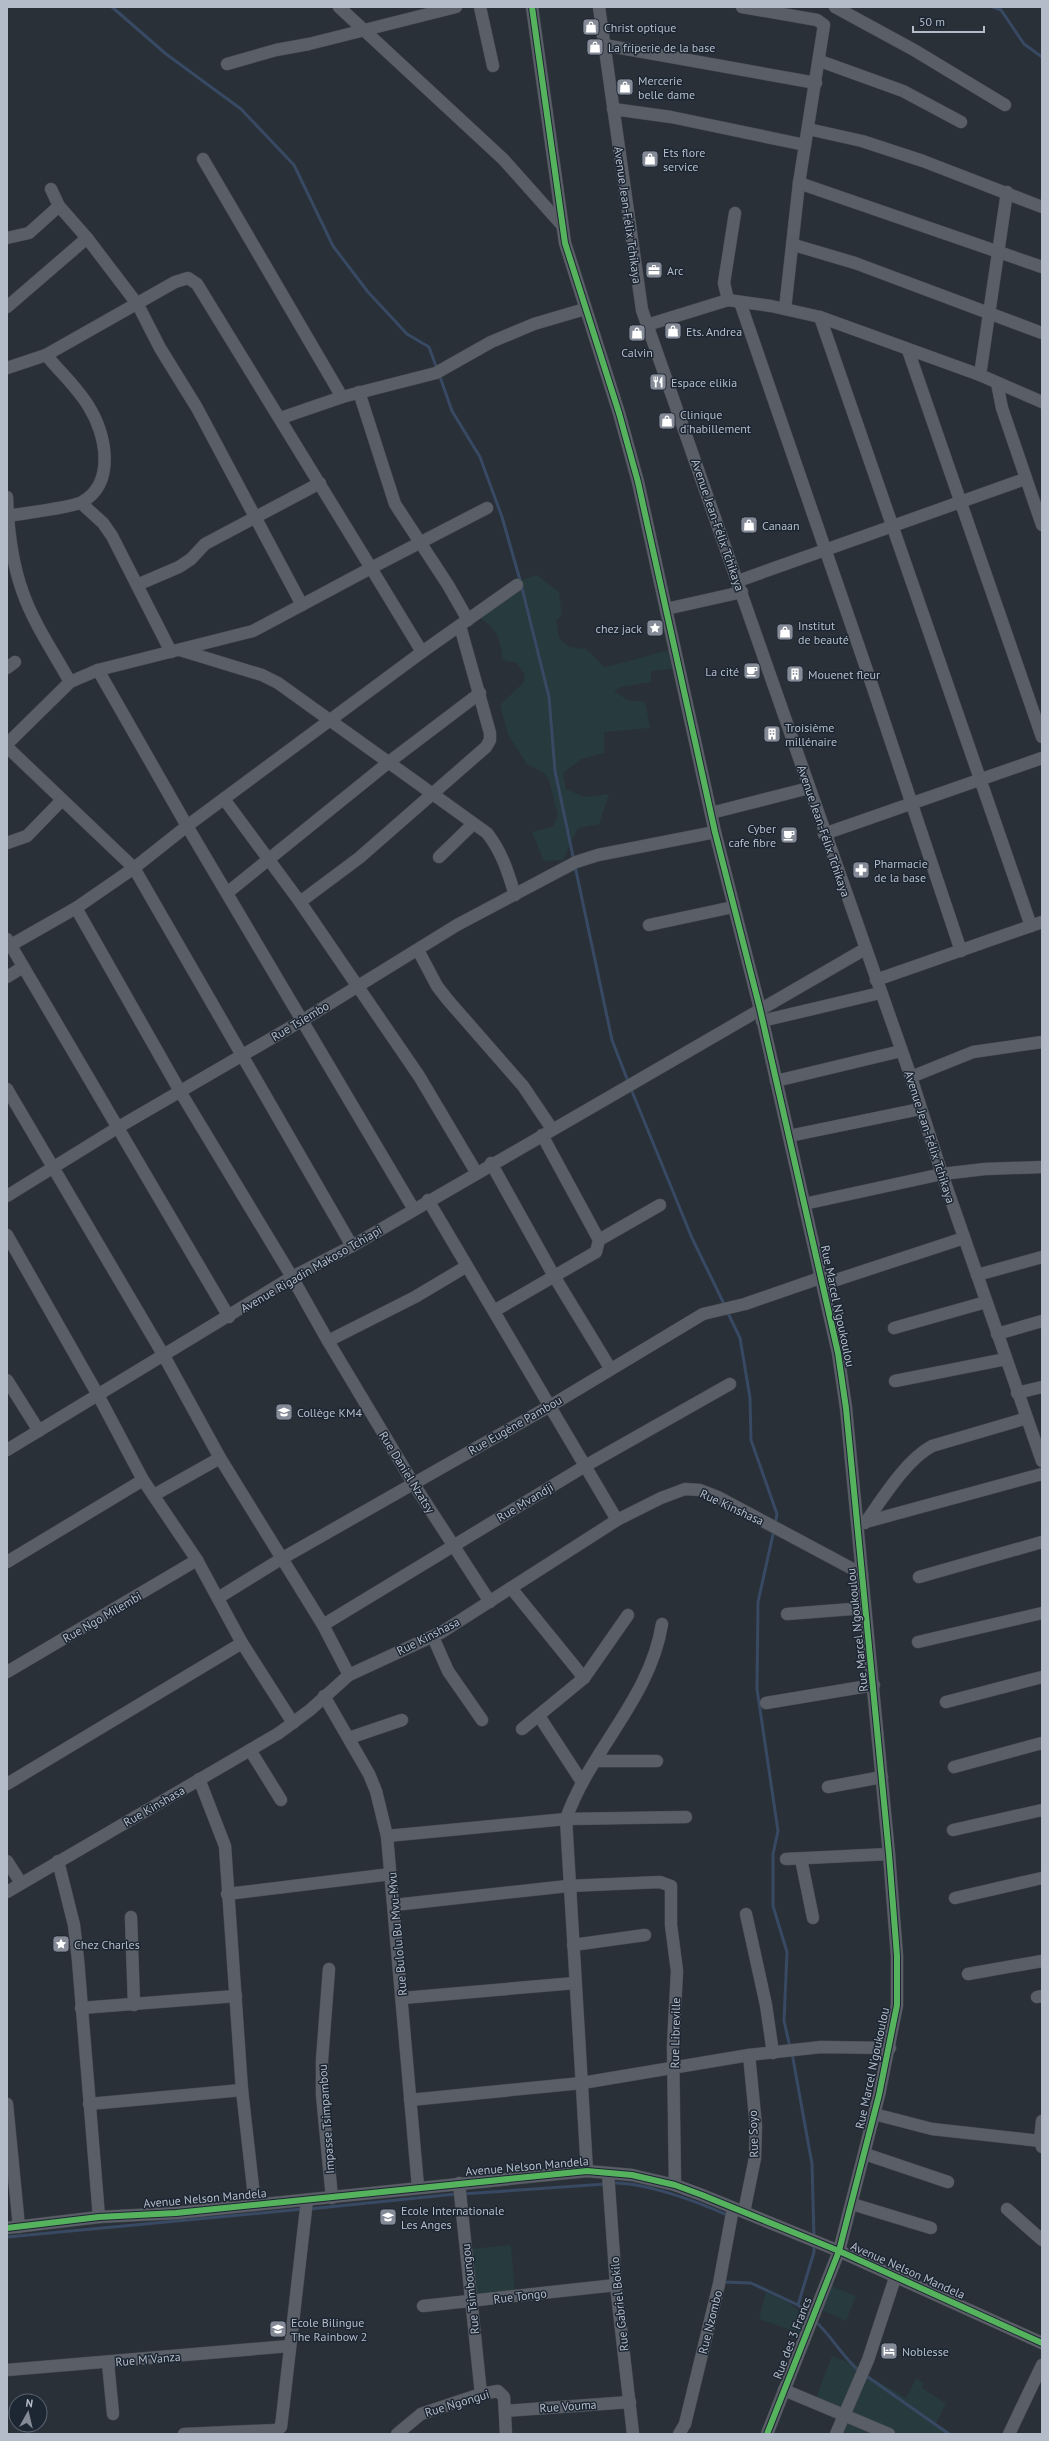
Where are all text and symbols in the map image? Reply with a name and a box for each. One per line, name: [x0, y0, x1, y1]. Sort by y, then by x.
scale bar: [913, 8, 984, 34]
text: 50 m: [919, 14, 945, 29]
shop icon: Christ optique: [581, 17, 601, 37]
place label: Christ optique: [604, 20, 676, 35]
shop icon: La friperie de la base: [585, 37, 605, 57]
place label: La friperie de la base: [608, 40, 715, 55]
place label: Mercerie belle dame: [638, 73, 695, 102]
shop icon: Mercerie belle dame: [615, 77, 635, 97]
street label: Avenue Jean-Félix Tchikaya: [611, 145, 645, 285]
place label: Ets flore service: [663, 145, 705, 174]
shop icon: Ets flore service: [640, 149, 660, 169]
office icon: Arc: [644, 260, 664, 280]
place label: Arc: [667, 263, 684, 278]
shop icon: Ets. Andrea: [663, 321, 683, 341]
shop icon: Calvin: [627, 323, 647, 343]
place label: Ets. Andrea: [686, 324, 742, 339]
place label: Calvin: [621, 345, 653, 360]
restaurant icon: Espace elikia: [648, 372, 668, 392]
place label: Espace elikia: [671, 375, 737, 390]
place label: Clinique d'habillement: [680, 407, 751, 436]
shop icon: Clinique d'habillement: [657, 411, 677, 431]
street label: Avenue Jean-Félix Tchikaya: [688, 457, 748, 593]
shop icon: Canaan: [739, 515, 759, 535]
place label: Canaan: [762, 518, 800, 533]
place icon: chez jack: [645, 618, 665, 638]
place label: Institut de beauté: [798, 618, 849, 647]
place label: chez jack: [596, 621, 642, 636]
shop icon: Institut de beauté: [775, 622, 795, 642]
cafe icon: La cité: [742, 661, 762, 681]
place label: La cité: [705, 664, 739, 679]
building icon: Mouenet fleur: [785, 664, 805, 684]
place label: Mouenet fleur: [808, 667, 880, 682]
place label: Troisième millénaire: [785, 720, 837, 749]
building icon: Troisième millénaire: [762, 724, 782, 744]
street label: Avenue Jean-Félix Tchikaya: [794, 763, 854, 899]
place label: Cyber cafe fibre: [729, 821, 776, 850]
cafe icon: Cyber cafe fibre: [779, 825, 799, 845]
place label: Pharmacie de la base: [874, 856, 928, 885]
pharmacy icon: Pharmacie de la base: [851, 860, 871, 880]
street label: Rue Tsiembo: [268, 998, 332, 1044]
street label: Avenue Jean-Félix Tchikaya: [901, 1069, 959, 1205]
street label: Avenue Rigadin Makoso Tchiapi: [238, 1222, 384, 1316]
street label: Rue Marcel N'goukoulou: [818, 1244, 858, 1368]
street label: Rue Eugène Pambou: [466, 1392, 564, 1458]
school or university icon: Collège KM4: [274, 1402, 294, 1422]
place label: Collège KM4: [297, 1405, 362, 1420]
street label: Rue Daniel Nzatsy: [376, 1428, 438, 1516]
street label: Rue Mvandji: [494, 1479, 556, 1525]
street label: Rue Kinshasa: [698, 1486, 766, 1528]
street label: Rue Marcel N'goukoulou: [843, 1568, 871, 1692]
street label: Rue Ngo Milembi: [60, 1588, 144, 1646]
street label: Rue Kinshasa: [394, 1614, 462, 1658]
street label: Rue Kinshasa: [121, 1782, 187, 1830]
street label: Rue Bulolu Bu Mvu-Mvu: [384, 1872, 410, 1996]
place icon: Chez Charles: [51, 1934, 71, 1954]
place label: Chez Charles: [74, 1937, 140, 1952]
street label: Rue Libreville: [667, 1998, 683, 2068]
street label: Rue Marcel N'goukoulou: [852, 2006, 892, 2130]
street label: Impasse Tsimpambou: [315, 2064, 337, 2174]
street label: Rue Soyo: [745, 2110, 761, 2158]
street label: Avenue Nelson Mandela: [465, 2153, 589, 2179]
street label: Avenue Nelson Mandela: [143, 2185, 267, 2211]
place label: Ecole Internationale Les Anges: [401, 2203, 504, 2232]
school or university icon: Ecole Internationale Les Anges: [378, 2207, 398, 2227]
street label: Avenue Nelson Mandela: [848, 2238, 968, 2302]
street label: Rue Tsimboungou: [458, 2243, 482, 2335]
street label: Rue Gabriel Bokilo: [607, 2256, 631, 2352]
street label: Rue Tongo: [493, 2285, 547, 2307]
street label: Rue Nzombo: [695, 2289, 725, 2355]
street label: Rue des 3 Francs: [769, 2295, 815, 2381]
place label: Ecole Bilingue The Rainbow 2: [291, 2315, 367, 2344]
school or university icon: Ecole Bilingue The Rainbow 2: [268, 2319, 288, 2339]
hotel icon: Noblesse: [879, 2341, 899, 2361]
place label: Noblesse: [902, 2344, 949, 2359]
street label: Rue M'Vanza: [115, 2349, 181, 2369]
street label: Rue Ngongui: [423, 2386, 491, 2420]
north arrow: [8, 2393, 48, 2433]
text: N: [25, 2396, 34, 2411]
street label: Rue Vouma: [539, 2397, 597, 2415]

